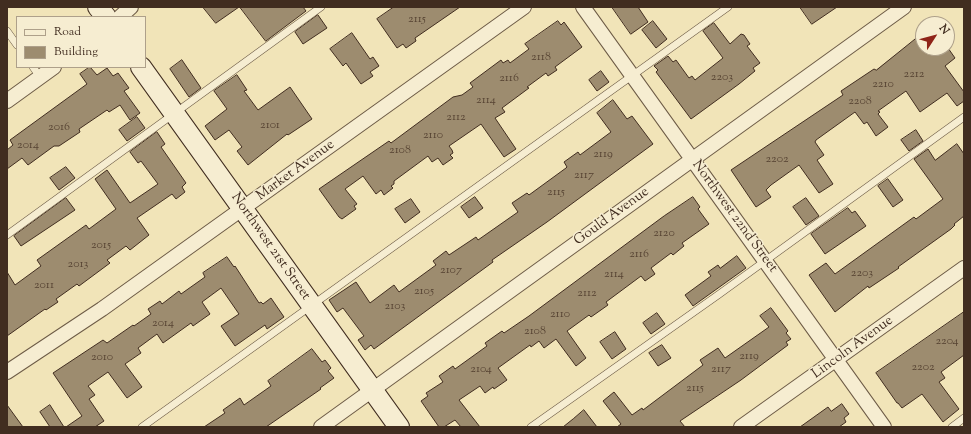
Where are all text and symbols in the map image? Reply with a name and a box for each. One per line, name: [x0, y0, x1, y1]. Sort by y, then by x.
house number: 2115: [408, 13, 426, 27]
legend: [16, 16, 146, 68]
north arrow: [915, 16, 955, 56]
text: N: [935, 21, 953, 38]
text: Road: [54, 23, 81, 41]
text: Building: [54, 43, 98, 61]
house number: 2118: [531, 51, 551, 65]
house number: 2212: [904, 68, 924, 82]
house number: 2203: [711, 71, 733, 85]
house number: 2116: [499, 72, 519, 86]
house number: 2210: [872, 78, 894, 92]
house number: 2114: [476, 94, 496, 108]
house number: 2208: [848, 95, 872, 109]
house number: 2112: [446, 111, 466, 125]
house number: 2101: [260, 119, 280, 133]
house number: 2016: [48, 121, 70, 135]
house number: 2110: [423, 129, 443, 143]
street label: Market Avenue: [254, 137, 338, 205]
house number: 2014: [17, 139, 39, 153]
house number: 2108: [389, 144, 411, 158]
house number: 2119: [593, 148, 613, 162]
house number: 2202: [765, 153, 789, 167]
street label: Northwest 22nd Street: [688, 157, 780, 277]
house number: 2117: [574, 169, 594, 183]
street label: Gould Avenue: [571, 184, 653, 250]
house number: 2115: [547, 186, 565, 200]
street label: Northwest 21st Street: [227, 190, 313, 304]
house number: 2120: [653, 227, 675, 241]
house number: 2015: [91, 239, 111, 253]
house number: 2116: [629, 248, 649, 262]
house number: 2013: [68, 258, 88, 272]
house number: 2107: [440, 264, 462, 278]
house number: 2203: [851, 267, 873, 281]
house number: 2114: [604, 268, 624, 282]
house number: 2011: [34, 279, 54, 293]
house number: 2105: [414, 285, 434, 299]
house number: 2112: [577, 287, 597, 301]
house number: 2103: [385, 300, 405, 314]
house number: 2110: [550, 308, 570, 322]
street label: Lincoln Avenue: [809, 313, 897, 383]
house number: 2014: [152, 317, 174, 331]
house number: 2108: [524, 325, 546, 339]
house number: 2204: [935, 335, 959, 349]
house number: 2119: [739, 350, 759, 364]
house number: 2010: [91, 351, 113, 365]
house number: 2202: [911, 361, 935, 375]
house number: 2104: [470, 363, 492, 377]
house number: 2117: [711, 363, 731, 377]
house number: 2115: [686, 382, 704, 396]

